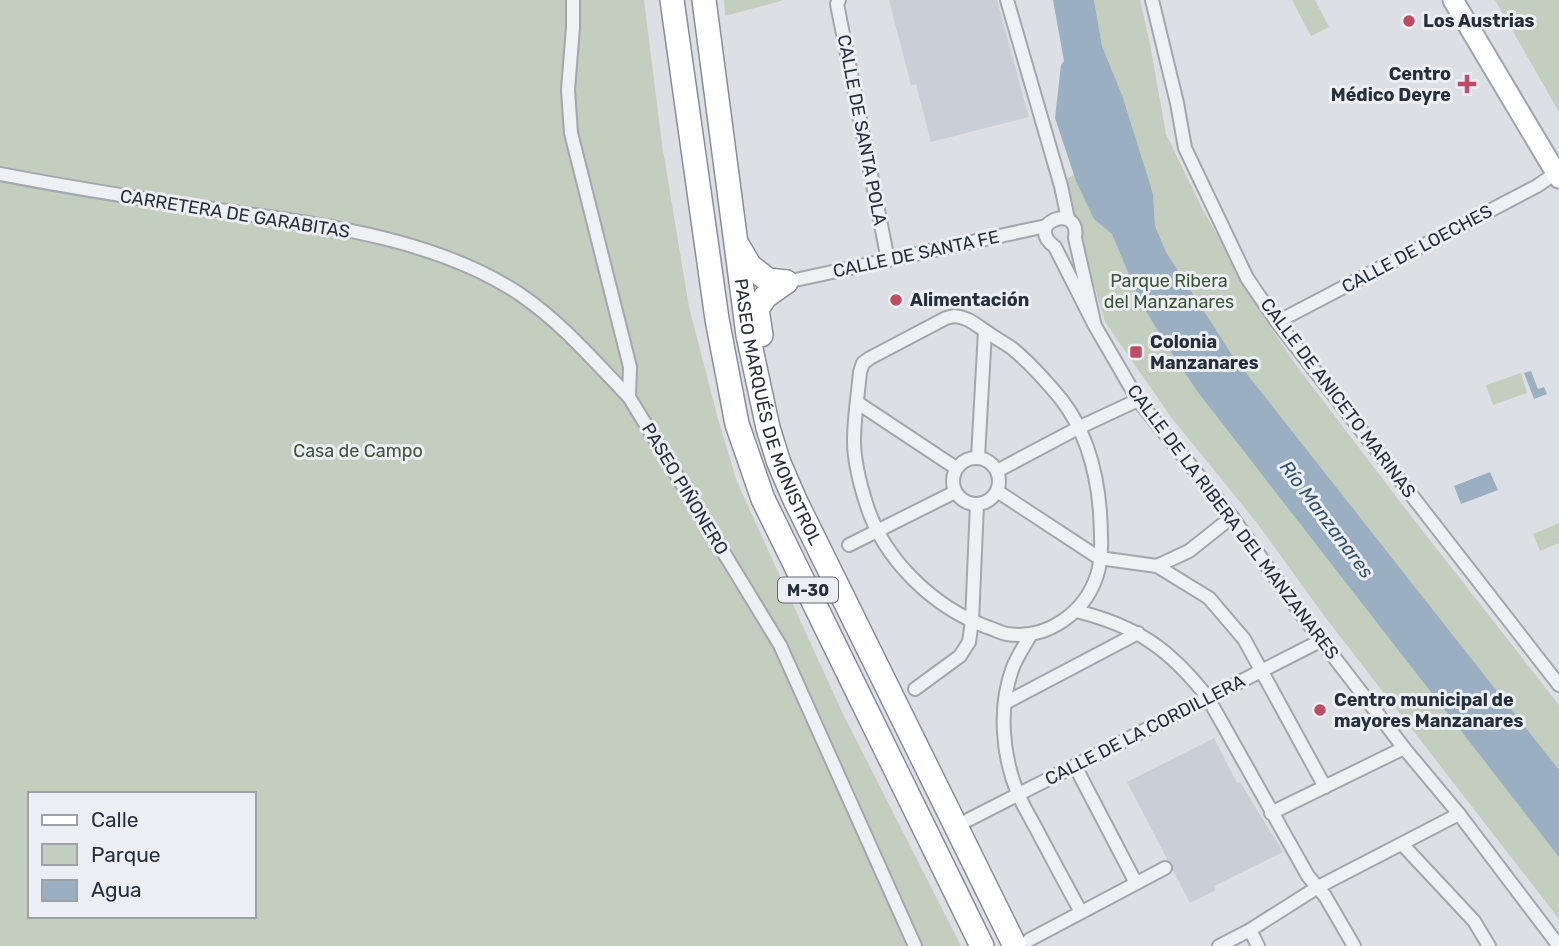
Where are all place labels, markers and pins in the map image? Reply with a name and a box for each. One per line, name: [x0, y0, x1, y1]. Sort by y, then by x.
place label: Los Austrias: [1423, 10, 1535, 32]
marker: Los Austrias: [1401, 13, 1417, 29]
place label: Centro Médico Deyre: [1331, 63, 1451, 106]
marker: Centro Médico Deyre: [1457, 74, 1477, 94]
place label: Alimentación: [910, 289, 1029, 311]
marker: Alimentación: [888, 292, 904, 308]
place label: Colonia Manzanares: [1150, 331, 1259, 374]
marker: Colonia Manzanares: [1128, 344, 1144, 360]
place label: Centro municipal de mayores Manzanares: [1334, 689, 1523, 732]
marker: Centro municipal de mayores Manzanares: [1312, 702, 1328, 718]

